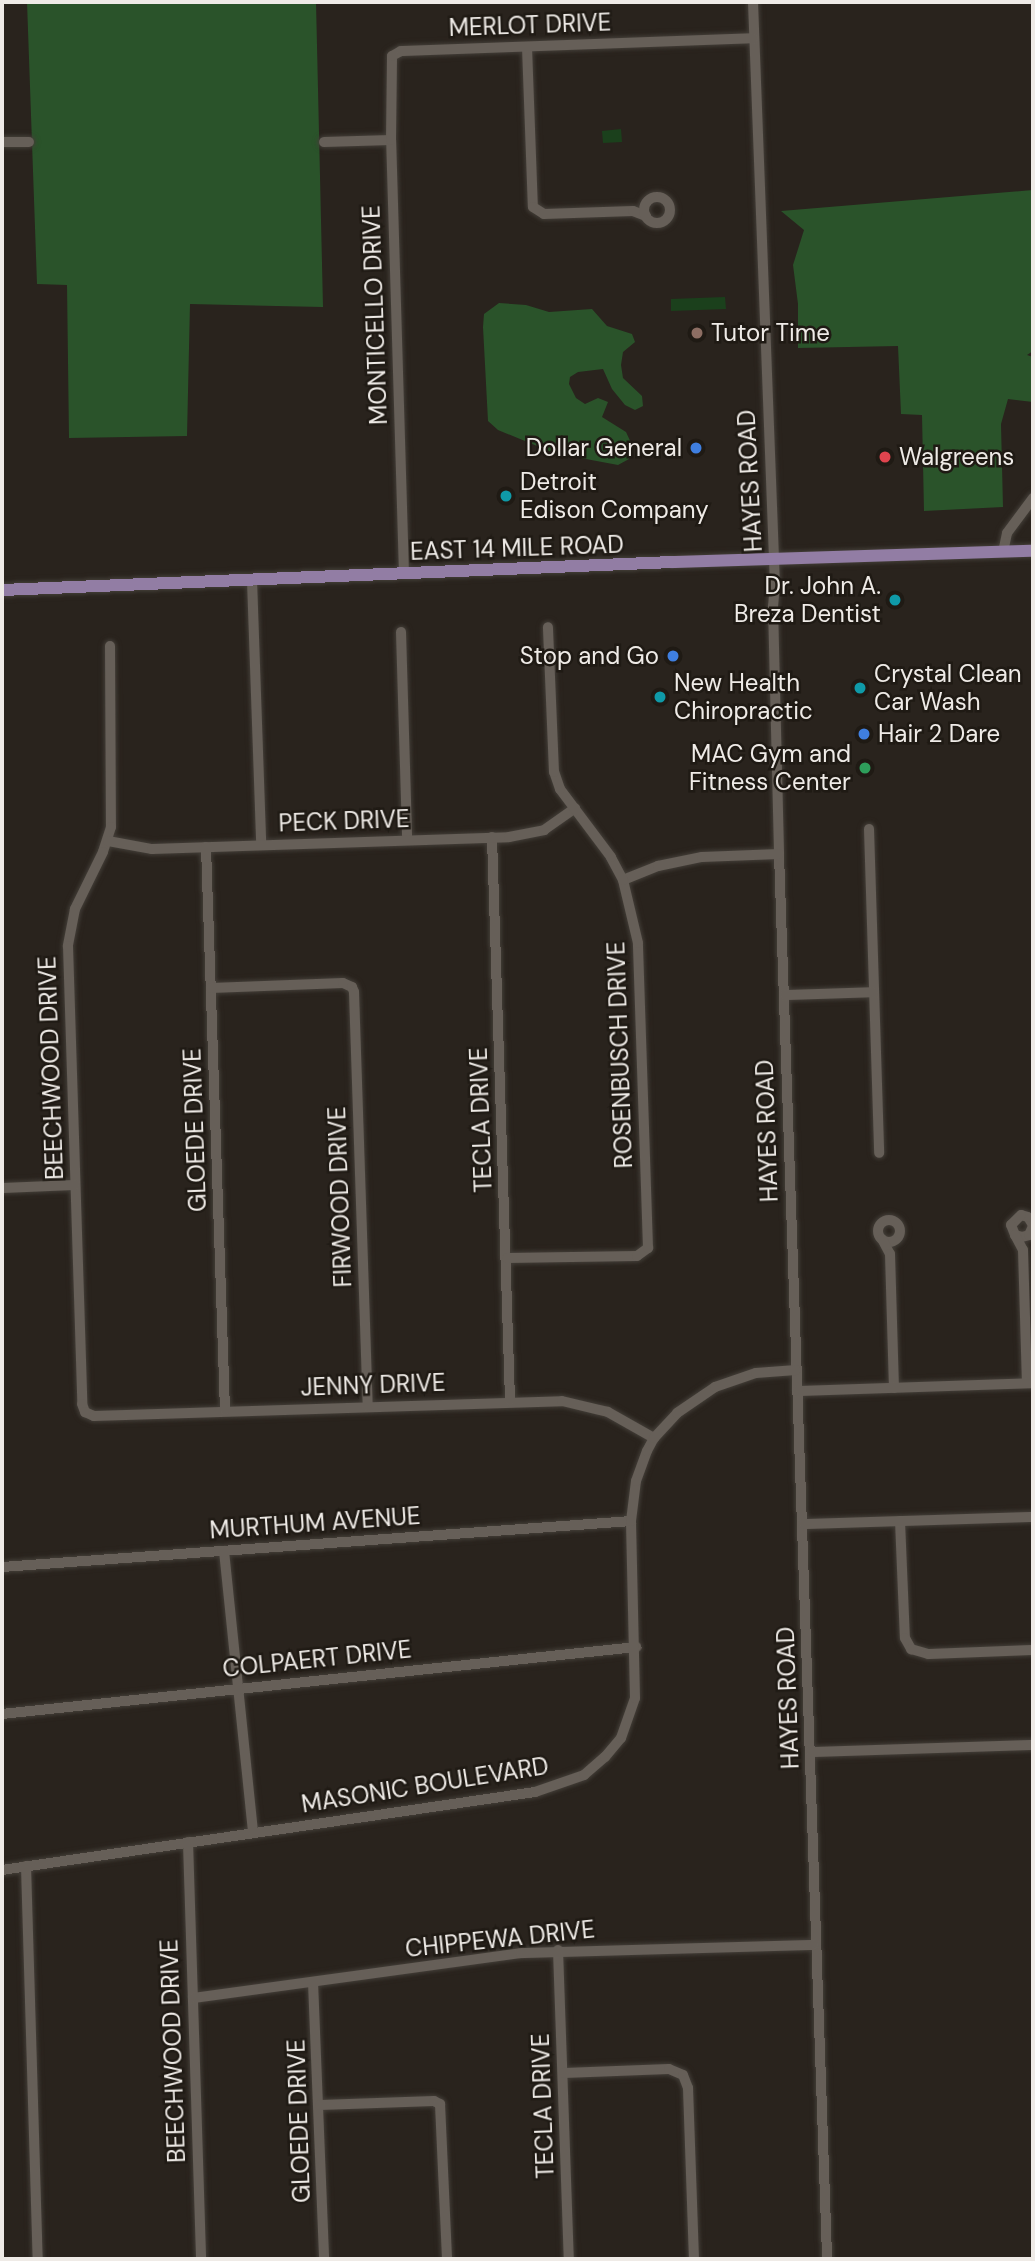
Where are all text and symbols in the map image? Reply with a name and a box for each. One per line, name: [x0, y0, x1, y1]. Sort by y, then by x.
street label: MERLOT DRIVE: [448, 8, 612, 42]
street label: MONTICELLO DRIVE: [357, 205, 393, 425]
place label: Tutor Time: [711, 319, 830, 347]
marker: Tutor Time: [689, 325, 705, 341]
street label: HAYES ROAD: [732, 409, 768, 553]
place label: Dollar General: [526, 434, 682, 462]
marker: Dollar General: [688, 440, 704, 456]
place label: Walgreens: [899, 443, 1014, 471]
marker: Walgreens: [877, 449, 893, 465]
place label: Detroit Edison Company: [520, 468, 708, 524]
marker: Detroit Edison Company: [498, 488, 514, 504]
street label: EAST 14 MILE ROAD: [410, 530, 624, 566]
place label: Dr. John A. Breza Dentist: [734, 572, 881, 628]
marker: Dr. John A. Breza Dentist: [887, 592, 903, 608]
place label: Stop and Go: [520, 642, 659, 670]
marker: Stop and Go: [665, 648, 681, 664]
place label: Crystal Clean Car Wash: [874, 660, 1021, 716]
place label: New Health Chiropractic: [674, 669, 813, 725]
marker: Crystal Clean Car Wash: [852, 680, 868, 696]
marker: New Health Chiropractic: [652, 689, 668, 705]
place label: Hair 2 Dare: [878, 720, 1000, 748]
marker: Hair 2 Dare: [856, 726, 872, 742]
place label: MAC Gym and Fitness Center: [689, 740, 851, 796]
marker: MAC Gym and Fitness Center: [857, 760, 873, 776]
street label: PECK DRIVE: [278, 804, 410, 838]
street label: ROSENBUSCH DRIVE: [602, 941, 638, 1169]
street label: BEECHWOOD DRIVE: [33, 956, 69, 1180]
street label: TECLA DRIVE: [464, 1047, 498, 1193]
street label: GLOEDE DRIVE: [178, 1048, 212, 1212]
street label: HAYES ROAD: [750, 1059, 784, 1203]
street label: FIRWOOD DRIVE: [322, 1106, 358, 1288]
street label: JENNY DRIVE: [300, 1368, 446, 1402]
street label: MURTHUM AVENUE: [209, 1501, 421, 1545]
street label: HAYES ROAD: [771, 1626, 805, 1770]
street label: COLPAERT DRIVE: [221, 1635, 413, 1683]
street label: MASONIC BOULEVARD: [299, 1751, 551, 1819]
street label: CHIPPEWA DRIVE: [404, 1915, 596, 1963]
street label: BEECHWOOD DRIVE: [155, 1939, 191, 2163]
street label: TECLA DRIVE: [526, 2033, 560, 2179]
street label: GLOEDE DRIVE: [282, 2039, 316, 2203]

